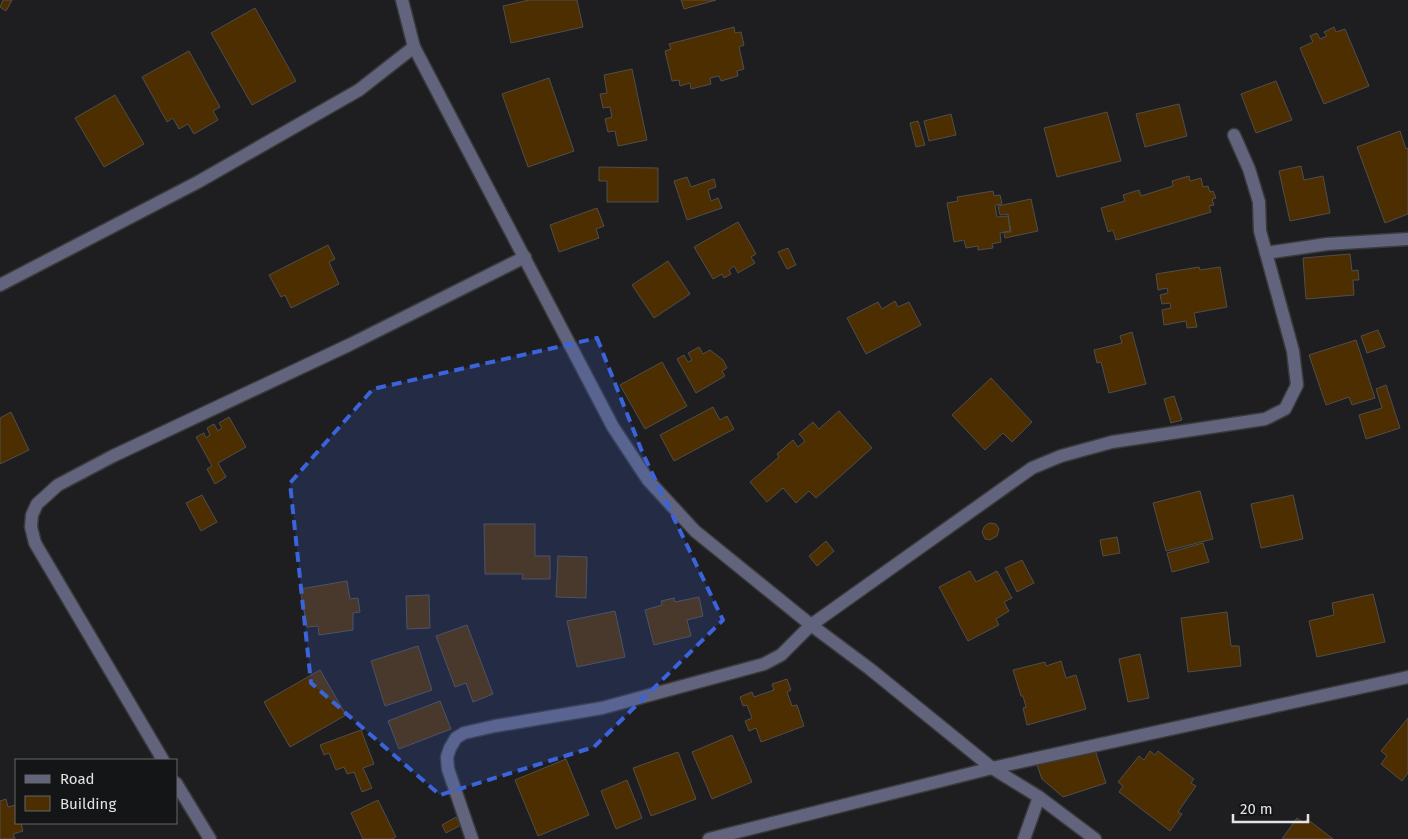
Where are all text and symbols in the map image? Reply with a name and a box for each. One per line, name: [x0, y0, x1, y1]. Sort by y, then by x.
legend: [15, 759, 178, 824]
text: Road: [60, 770, 95, 788]
scale bar: [1233, 792, 1308, 824]
text: Building: [60, 795, 116, 813]
text: 20 m: [1240, 800, 1273, 818]

